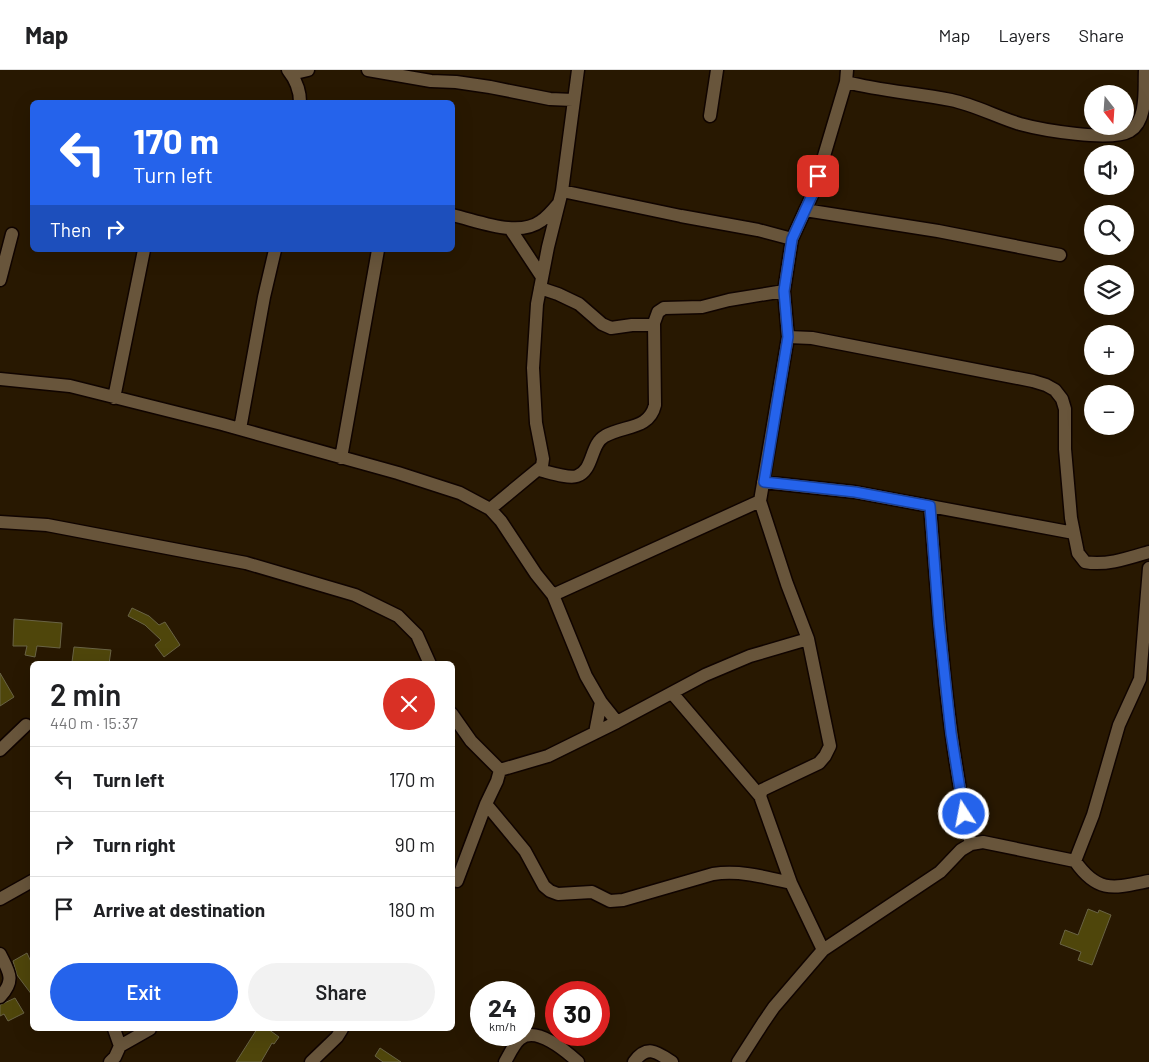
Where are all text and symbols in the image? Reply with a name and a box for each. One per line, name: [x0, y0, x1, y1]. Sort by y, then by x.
text: Map: [25, 20, 68, 49]
text: Map: [938, 24, 970, 46]
text: Layers: [998, 24, 1051, 46]
text: Share: [1079, 24, 1124, 46]
north arrow: [1084, 85, 1134, 135]
map controls: [1084, 85, 1134, 435]
text: 170 m: [133, 119, 219, 161]
icon: left: [50, 120, 115, 185]
button: sound: [1084, 145, 1134, 195]
pin: [797, 155, 839, 197]
text: Turn left: [133, 161, 213, 187]
icon: arrive: [804, 162, 832, 190]
button: search: [1084, 205, 1134, 255]
icon: right: [101, 215, 129, 243]
text: Then: [50, 218, 91, 241]
button: layers: [1084, 265, 1134, 315]
button: +: [1084, 325, 1134, 375]
button: −: [1084, 385, 1134, 435]
text: 2 min: [50, 676, 121, 712]
button: close: [383, 678, 435, 730]
text: 440 m · 15:37: [50, 713, 138, 732]
icon: left: [50, 765, 78, 793]
text: Turn left: [93, 768, 164, 791]
text: 170 m: [389, 768, 435, 791]
position arrow: [937, 787, 989, 839]
icon: right: [50, 830, 78, 858]
text: Turn right: [93, 833, 175, 856]
text: 90 m: [395, 833, 435, 856]
icon: arrive: [50, 895, 78, 923]
text: Arrive at destination: [93, 898, 265, 921]
text: 180 m: [388, 898, 435, 921]
button: Exit: [50, 963, 238, 1021]
button: Share: [248, 963, 435, 1021]
speed limit sign: 30: [545, 981, 610, 1046]
text: 24: [488, 992, 517, 1022]
text: km/h: [489, 1019, 516, 1033]

